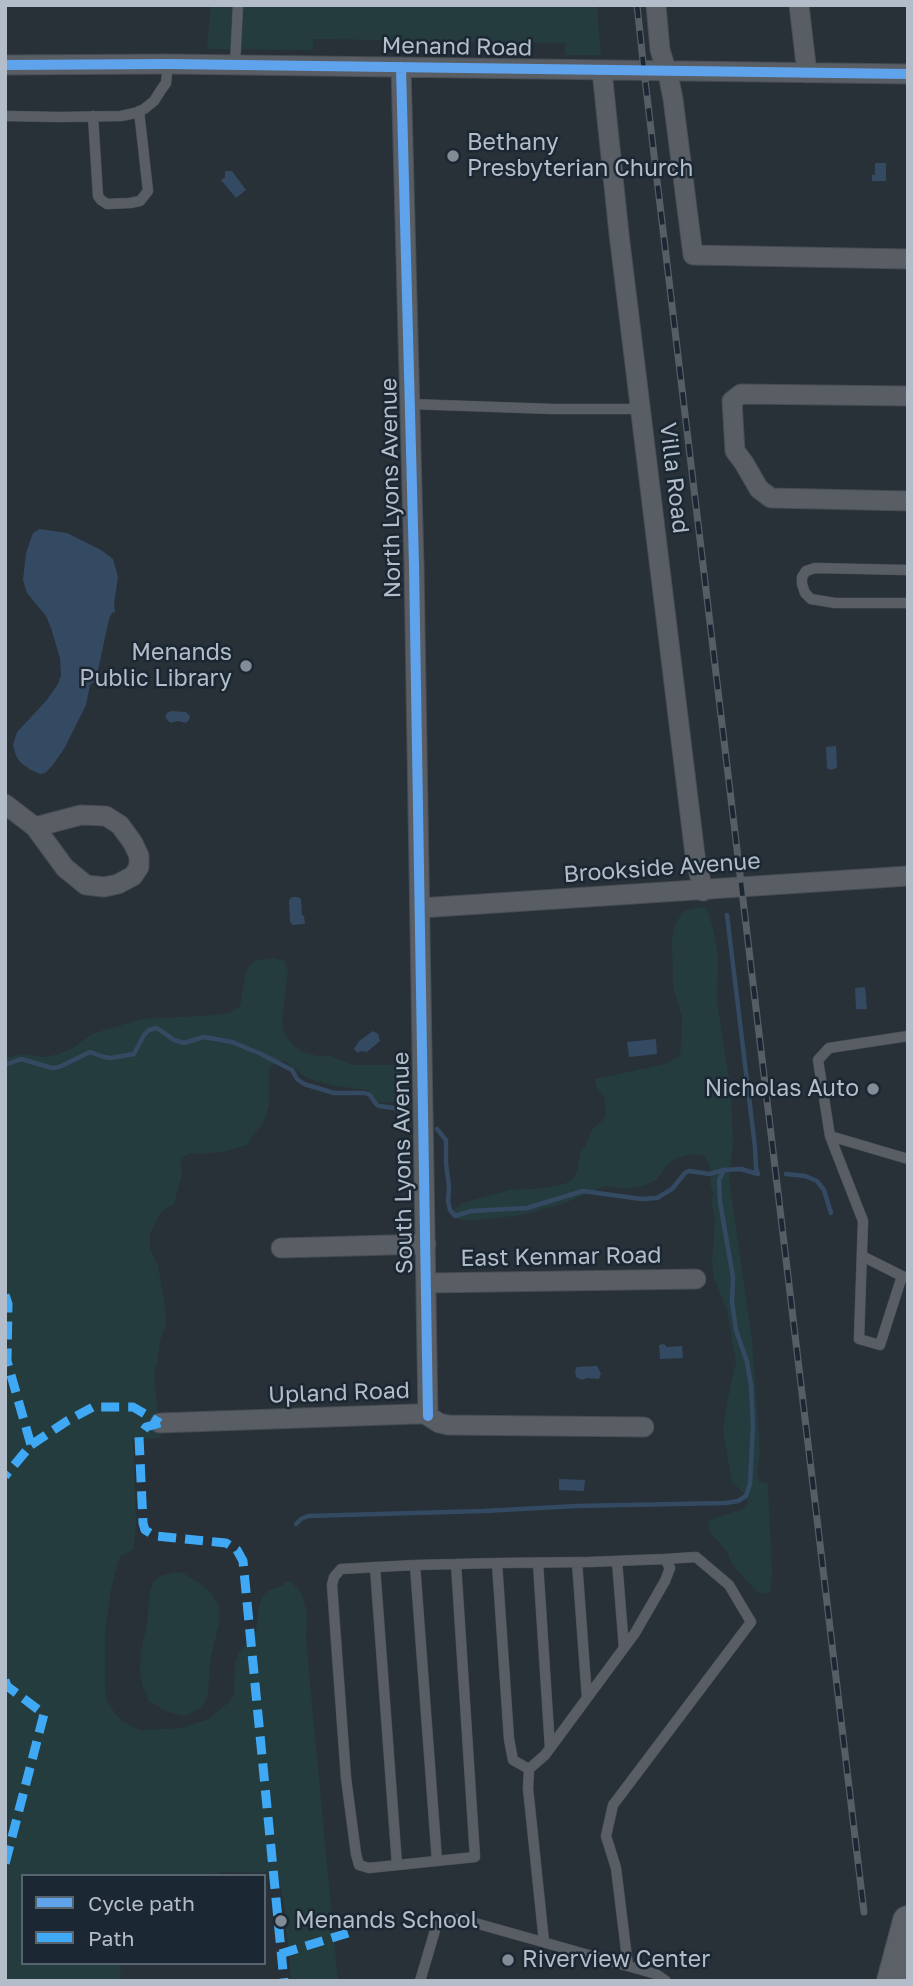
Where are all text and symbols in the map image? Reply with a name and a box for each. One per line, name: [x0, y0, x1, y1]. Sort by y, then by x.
street label: Menand Road: [381, 32, 533, 62]
place label: Bethany Presbyterian Church: [467, 129, 693, 183]
marker: Bethany Presbyterian Church: [445, 148, 461, 164]
street label: North Lyons Avenue: [375, 377, 407, 599]
street label: Villa Road: [654, 421, 694, 535]
place label: Menands Public Library: [79, 639, 232, 693]
marker: Menands Public Library: [238, 658, 254, 674]
street label: Brookside Avenue: [563, 847, 761, 889]
street label: South Lyons Avenue: [387, 1052, 419, 1274]
place label: Nicholas Auto: [705, 1075, 859, 1103]
marker: Nicholas Auto: [865, 1081, 881, 1097]
street label: East Kenmar Road: [460, 1241, 662, 1273]
street label: Upland Road: [268, 1377, 410, 1409]
legend: [21, 1874, 266, 1965]
text: Cycle path: [88, 1890, 195, 1916]
place label: Menands School: [295, 1907, 478, 1935]
marker: Menands School: [273, 1913, 289, 1929]
text: Path: [88, 1925, 135, 1951]
place label: Riverview Center: [522, 1946, 710, 1974]
marker: Riverview Center: [500, 1952, 516, 1968]

